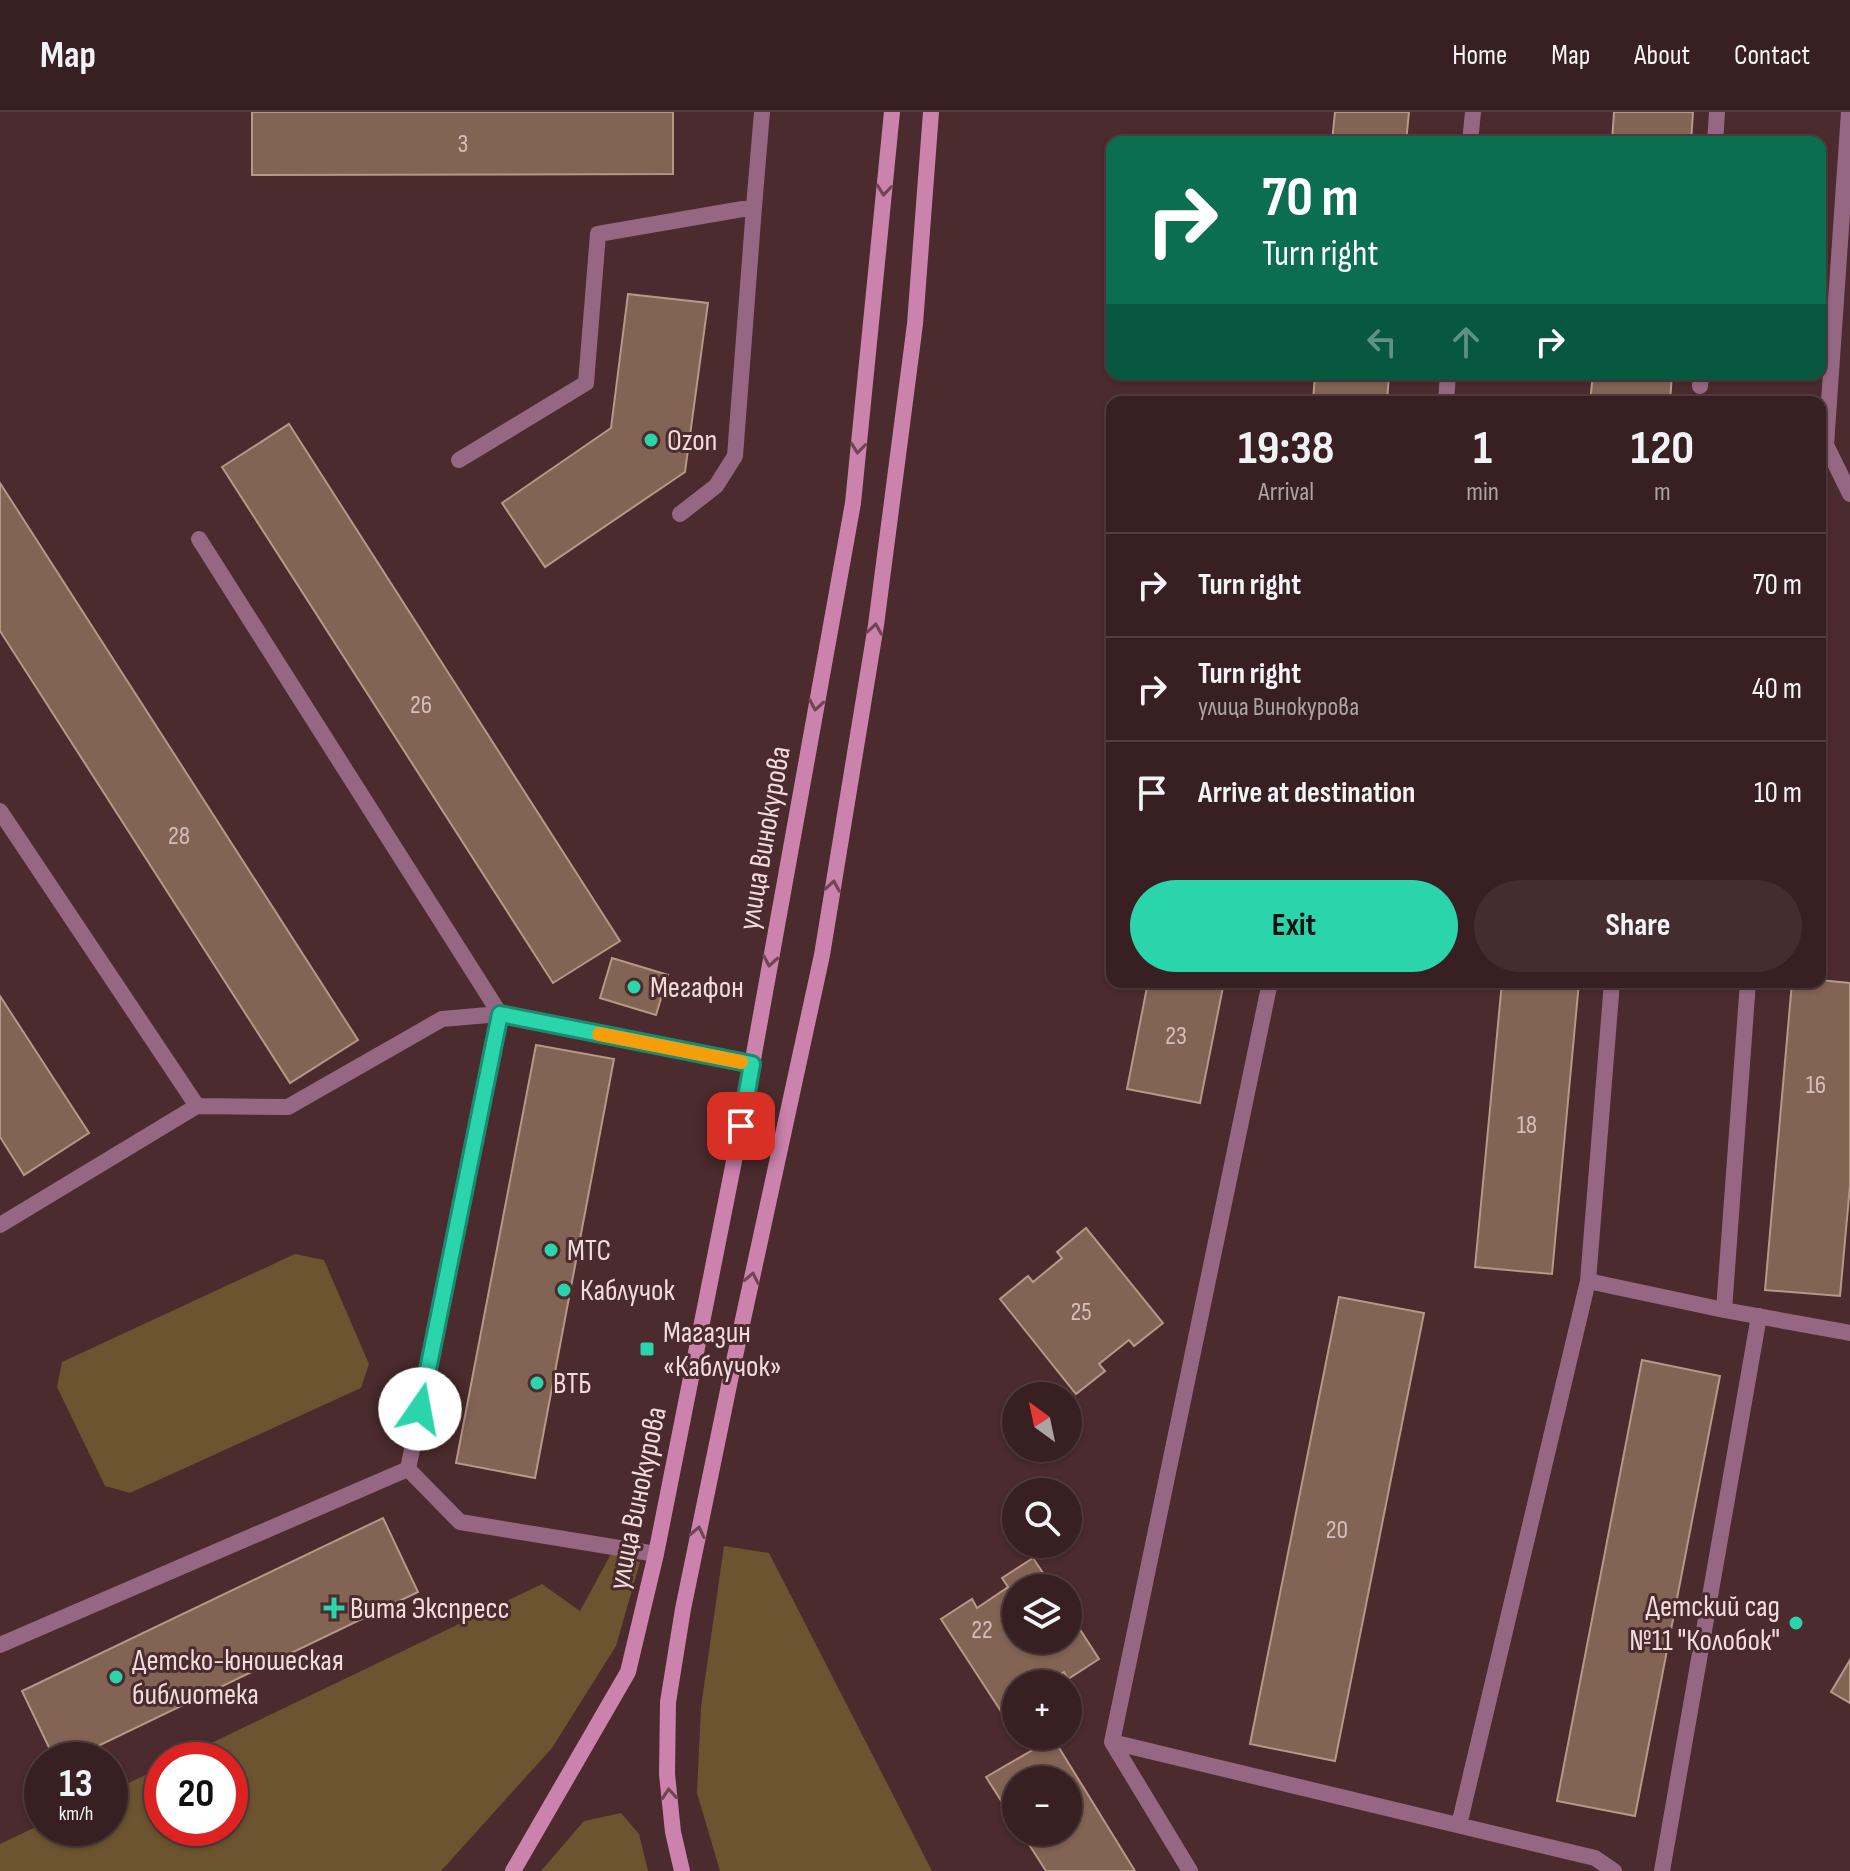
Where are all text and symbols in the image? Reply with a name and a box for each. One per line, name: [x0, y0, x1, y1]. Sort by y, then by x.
text: Map: [40, 33, 96, 78]
text: Home: [1452, 39, 1507, 72]
text: Map: [1551, 39, 1590, 72]
text: About: [1634, 39, 1690, 72]
text: Contact: [1734, 39, 1810, 72]
house number: 3: [458, 129, 468, 160]
text: 70 m: [1262, 165, 1359, 232]
icon: right: [1130, 168, 1234, 272]
one-way arrow: [876, 184, 893, 197]
text: Turn right: [1262, 233, 1379, 276]
icon: left: [1360, 320, 1404, 364]
icon: ahead: [1444, 320, 1488, 364]
icon: right: [1528, 320, 1572, 364]
text: 19:38: [1238, 420, 1334, 477]
text: 1: [1473, 420, 1492, 477]
text: 120: [1631, 420, 1694, 477]
place label: Ozon: [667, 423, 717, 459]
marker: Ozon: [642, 431, 660, 449]
one-way arrow: [850, 442, 867, 455]
text: Arrival: [1258, 477, 1314, 508]
text: min: [1466, 477, 1499, 508]
text: m: [1654, 477, 1671, 508]
icon: right: [1130, 563, 1174, 607]
text: Turn right: [1198, 567, 1301, 603]
text: 70 m: [1753, 567, 1802, 603]
one-way arrow: [866, 623, 883, 636]
text: Turn right: [1198, 656, 1301, 692]
icon: right: [1130, 667, 1174, 711]
text: 40 m: [1752, 671, 1802, 707]
house number: 26: [410, 690, 432, 721]
text: улица Винокурова: [1198, 692, 1359, 723]
one-way arrow: [809, 698, 826, 712]
street label: улица Винокурова: [731, 743, 799, 933]
icon: arrive: [1130, 771, 1174, 815]
text: Arrive at destination: [1198, 775, 1415, 811]
text: 10 m: [1754, 775, 1802, 811]
house number: 28: [168, 821, 190, 852]
one-way arrow: [824, 879, 841, 893]
button: Exit: [1130, 880, 1458, 972]
button: Share: [1474, 880, 1802, 972]
one-way arrow: [763, 954, 780, 967]
place label: Мегафон: [650, 970, 744, 1006]
marker: Мегафон: [625, 978, 643, 996]
house number: 23: [1165, 1021, 1187, 1052]
house number: 16: [1806, 1070, 1826, 1101]
pin: [707, 1092, 775, 1160]
icon: arrive: [719, 1104, 763, 1148]
house number: 18: [1517, 1110, 1537, 1141]
place label: МТС: [567, 1233, 611, 1269]
marker: МТС: [542, 1241, 560, 1259]
one-way arrow: [743, 1271, 760, 1285]
place label: Каблучок: [580, 1273, 676, 1309]
marker: Каблучок: [555, 1281, 573, 1299]
house number: 25: [1070, 1297, 1092, 1328]
place label: Магазин «Каблучок»: [663, 1315, 782, 1385]
marker: Магазин «Каблучок»: [638, 1340, 656, 1358]
place label: ВТБ: [553, 1366, 592, 1402]
position arrow: [378, 1367, 462, 1451]
marker: ВТБ: [528, 1374, 546, 1392]
north arrow: [1002, 1382, 1082, 1462]
map controls: [1002, 1382, 1082, 1846]
street label: улица Винокурова: [601, 1403, 675, 1593]
button: search: [1002, 1478, 1082, 1558]
house number: 20: [1326, 1515, 1348, 1546]
one-way arrow: [689, 1525, 706, 1539]
button: layers: [1002, 1574, 1082, 1654]
place label: Детский сад №11 "Колобок": [1629, 1589, 1780, 1659]
place label: Вита Экспресс: [350, 1591, 509, 1627]
marker: Вита Экспресс: [325, 1599, 343, 1617]
marker: Детский сад №11 "Колобок": [1787, 1614, 1805, 1632]
house number: 22: [971, 1615, 993, 1646]
place label: Детско-юношеская библиотека: [132, 1643, 344, 1713]
marker: Детско-юношеская библиотека: [107, 1668, 125, 1686]
button: +: [1002, 1670, 1082, 1750]
speed limit sign: 20: [144, 1742, 248, 1846]
text: 13: [59, 1760, 93, 1808]
button: −: [1002, 1766, 1082, 1846]
one-way arrow: [661, 1787, 678, 1800]
text: km/h: [59, 1802, 93, 1826]

